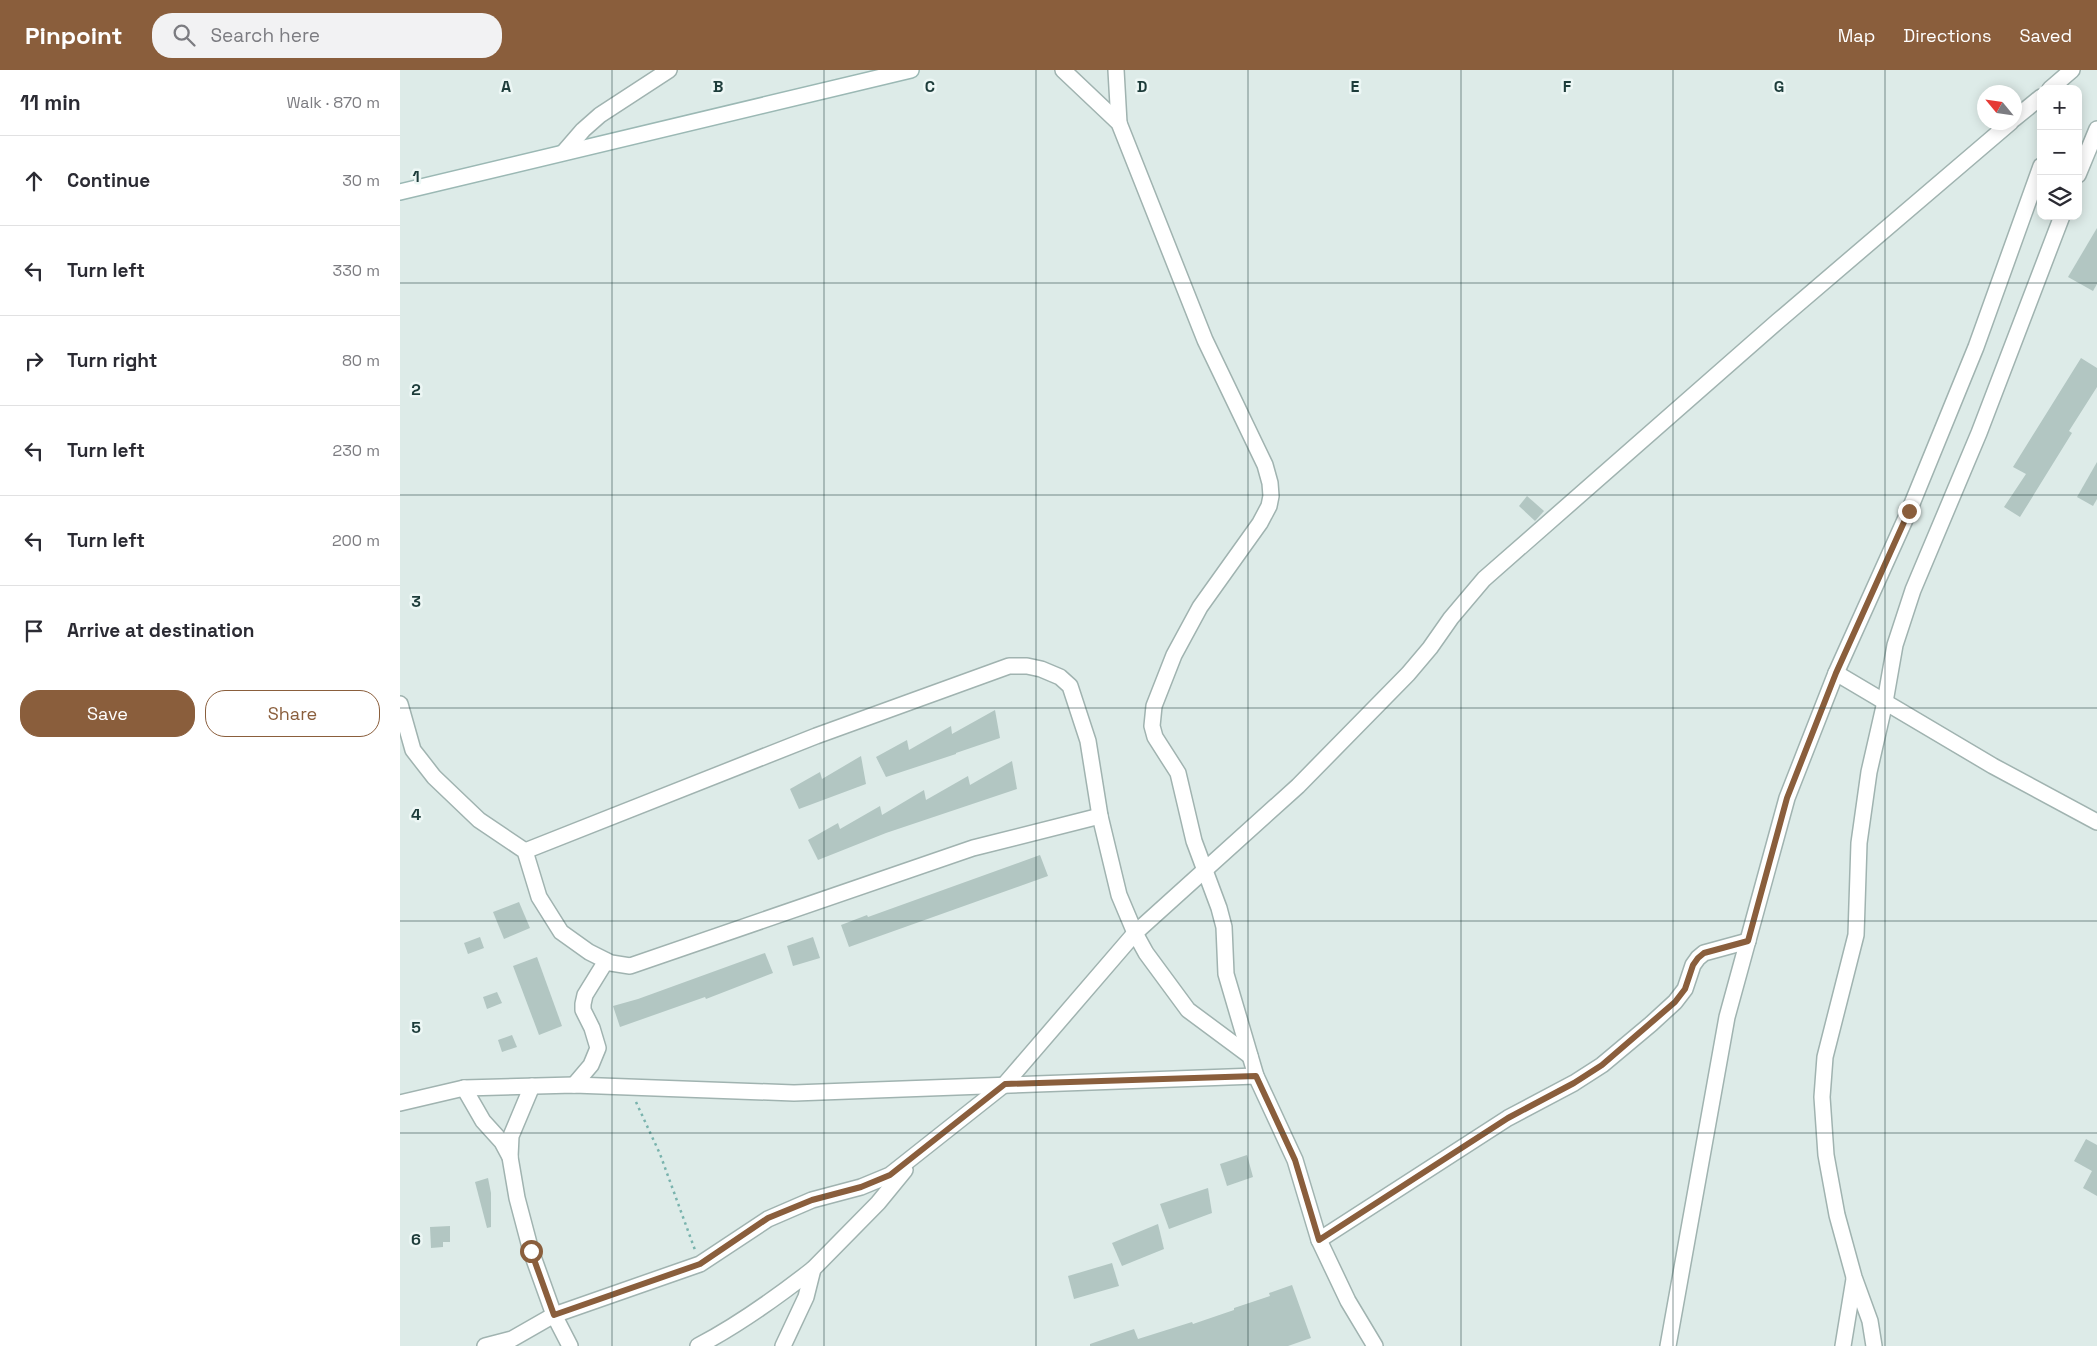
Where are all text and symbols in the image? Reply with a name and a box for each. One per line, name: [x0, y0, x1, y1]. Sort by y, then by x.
search box: [152, 13, 502, 58]
text: Pinpoint: [25, 20, 122, 51]
icon: search: [170, 21, 198, 49]
text: Search here: [210, 23, 320, 48]
text: Map: [1838, 24, 1875, 47]
text: Directions: [1903, 24, 1992, 47]
text: Saved: [2020, 24, 2072, 47]
text: A: [501, 76, 511, 97]
text: B: [713, 76, 723, 97]
text: C: [925, 76, 935, 97]
text: D: [1137, 76, 1147, 97]
text: E: [1351, 76, 1360, 97]
text: F: [1563, 76, 1572, 97]
text: G: [1774, 76, 1784, 97]
north arrow: [1977, 85, 2022, 130]
map controls: [2037, 85, 2082, 220]
button: +: [2037, 85, 2082, 130]
text: 11 min: [20, 89, 81, 116]
text: Walk · 870 m: [286, 92, 380, 113]
button: −: [2037, 130, 2082, 175]
text: 1: [412, 166, 420, 187]
icon: ahead: [20, 167, 48, 195]
text: Continue: [67, 168, 150, 193]
text: 30 m: [342, 170, 380, 191]
button: layers: [2037, 175, 2082, 220]
icon: left: [20, 257, 48, 285]
text: Turn left: [67, 258, 145, 283]
text: 330 m: [333, 260, 380, 281]
icon: right: [20, 347, 48, 375]
text: Turn right: [67, 348, 157, 373]
text: 80 m: [342, 350, 380, 371]
text: 2: [411, 379, 421, 400]
icon: left: [20, 437, 48, 465]
text: Turn left: [67, 438, 145, 463]
text: 230 m: [333, 440, 380, 461]
route end: [1898, 500, 1921, 523]
icon: left: [20, 527, 48, 555]
text: Turn left: [67, 528, 145, 553]
text: 200 m: [332, 530, 380, 551]
text: 3: [411, 591, 421, 612]
icon: arrive: [20, 617, 48, 645]
text: Arrive at destination: [67, 618, 255, 643]
button: Save: [20, 690, 195, 737]
button: Share: [205, 690, 380, 737]
text: 4: [411, 804, 421, 825]
text: 5: [411, 1017, 421, 1038]
text: 6: [411, 1229, 421, 1250]
route start: [520, 1240, 543, 1263]

